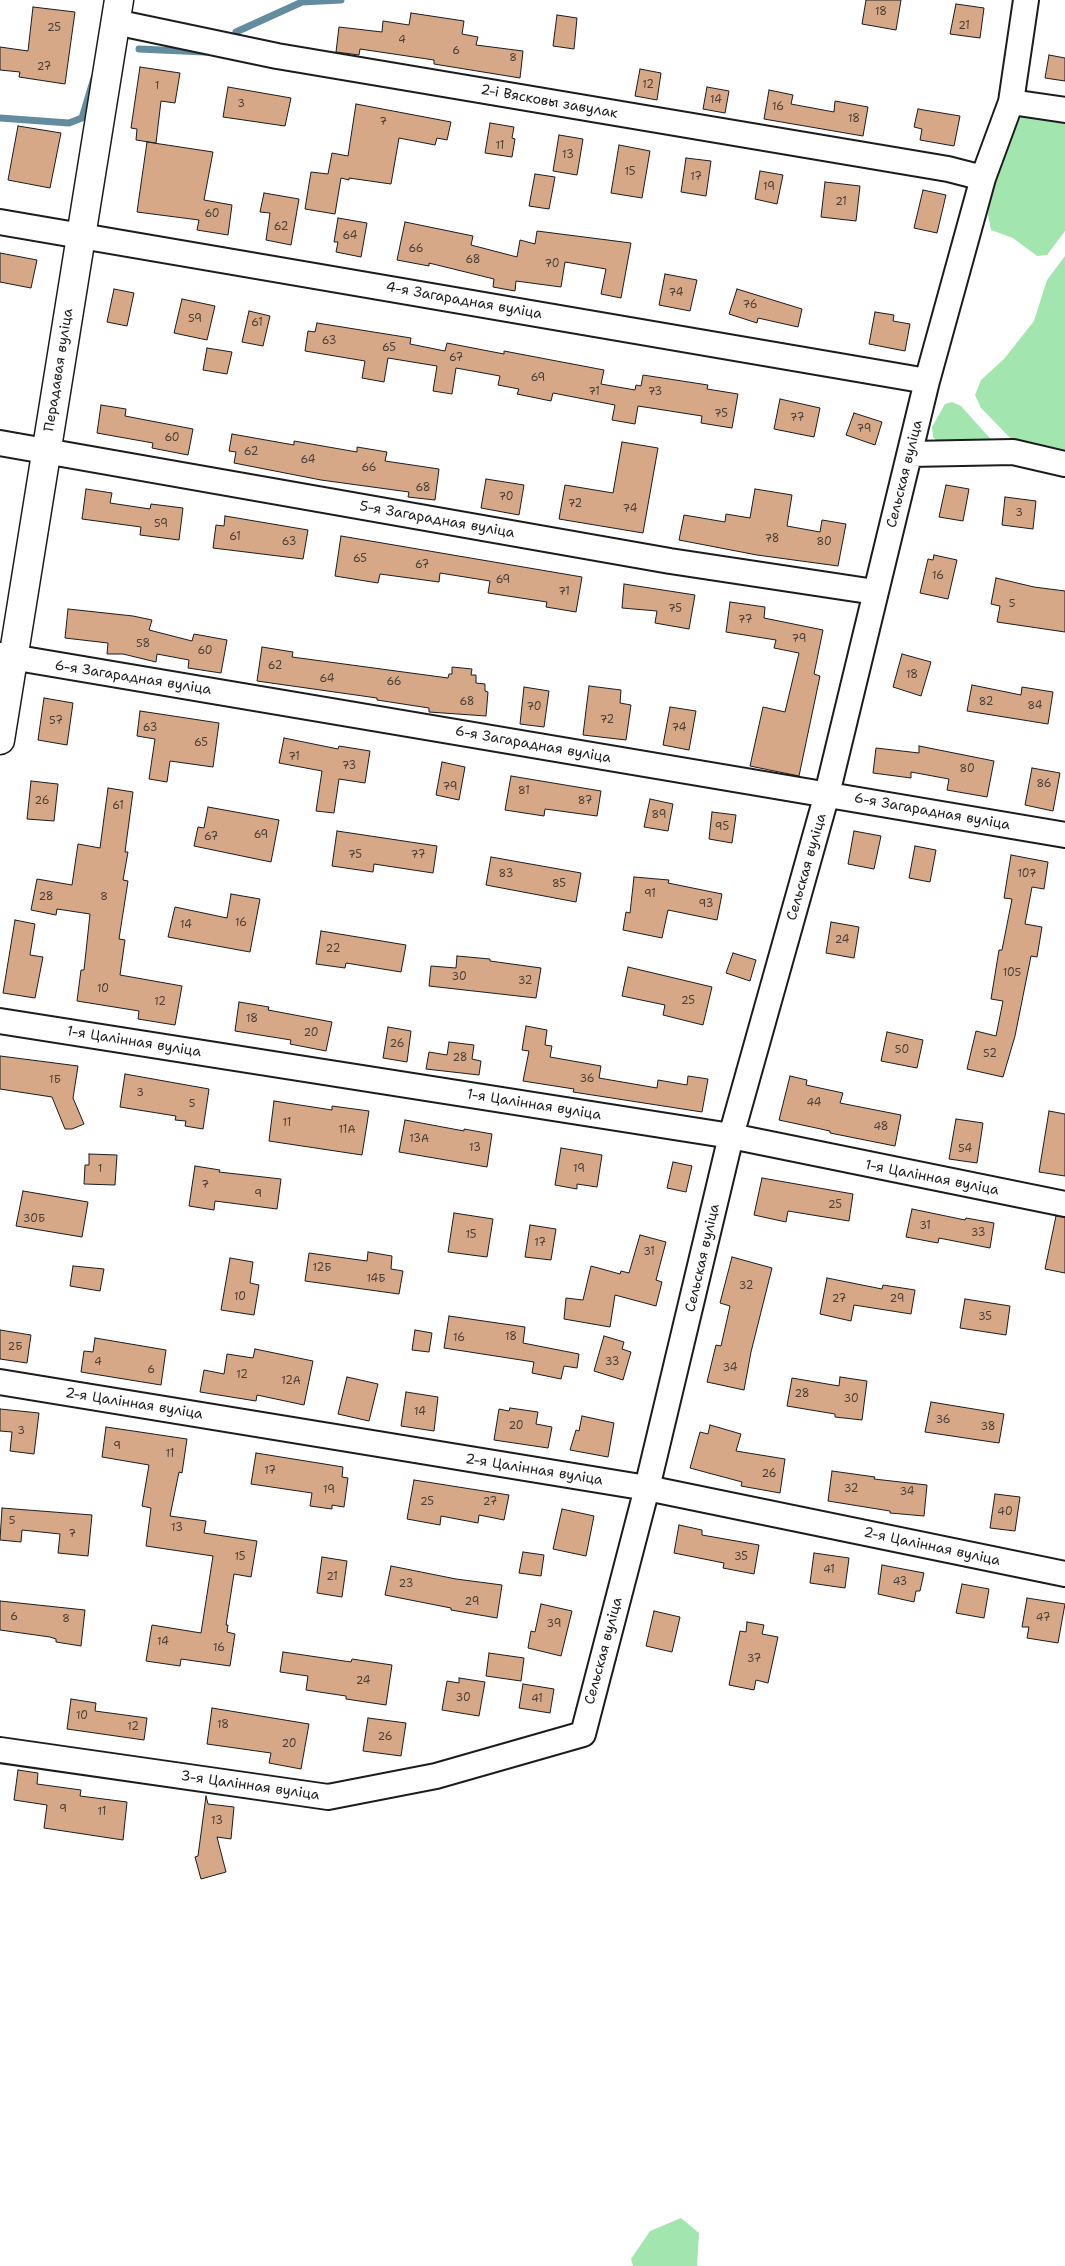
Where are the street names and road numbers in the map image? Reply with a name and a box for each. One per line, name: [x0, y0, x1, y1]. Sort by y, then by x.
street label: 2-і Вясковы завулак: [479, 82, 619, 122]
street label: 4-я Загарадная вуліца: [384, 279, 544, 323]
street label: Перадавая вуліца: [41, 307, 77, 433]
street label: Сельская вуліца: [883, 418, 927, 530]
street label: 5-я Загарадная вуліца: [358, 498, 516, 542]
street label: 6-я Загарадная вуліца: [53, 657, 213, 699]
street label: 6-я Загарадная вуліца: [454, 723, 612, 767]
street label: 6-я Загарадная вуліца: [853, 790, 1011, 834]
street label: Сельская вуліца: [784, 812, 830, 922]
street label: 1-я Цалінная вуліца: [66, 1023, 202, 1061]
street label: 1-я Цалінная вуліца: [466, 1086, 602, 1124]
street label: 1-я Цалінная вуліца: [864, 1157, 1000, 1199]
street label: Сельская вуліца: [682, 1202, 724, 1314]
street label: 2-я Цалінная вуліца: [64, 1385, 204, 1423]
street label: 2-я Цалінная вуліца: [464, 1451, 604, 1489]
street label: 2-я Цалінная вуліца: [862, 1524, 1002, 1570]
street label: Сельская вуліца: [582, 1595, 626, 1707]
street label: 3-я Цалінная вуліца: [179, 1768, 321, 1804]

